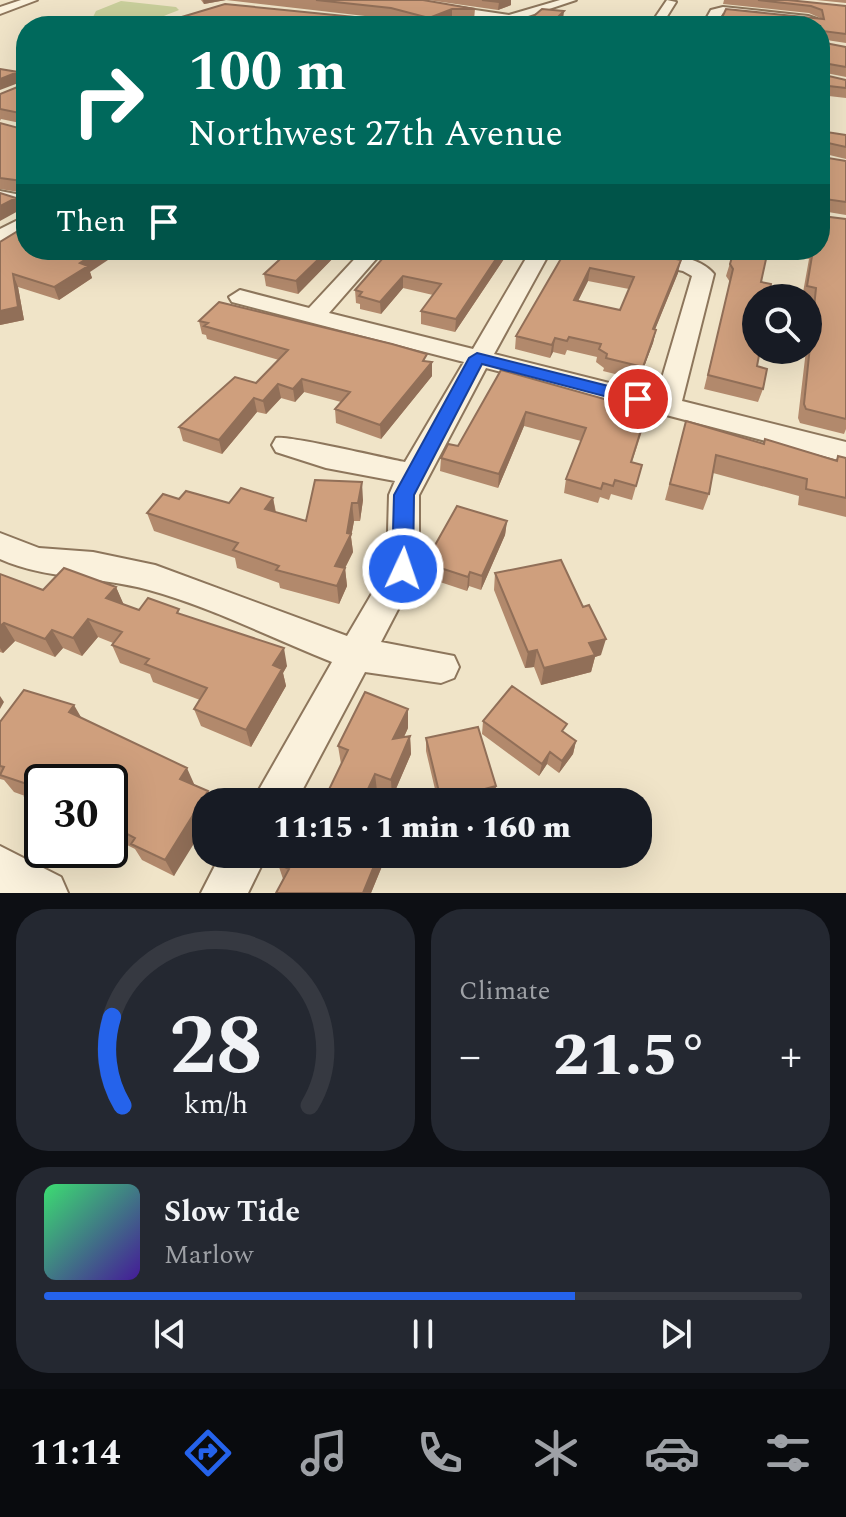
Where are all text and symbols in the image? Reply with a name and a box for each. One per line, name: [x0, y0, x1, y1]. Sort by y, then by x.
text: 100 m: [188, 30, 347, 115]
icon: right: [56, 48, 160, 152]
text: Northwest 27th Avenue: [188, 107, 563, 162]
text: Then: [56, 199, 126, 245]
icon: arrive: [142, 200, 186, 244]
map controls: [742, 284, 822, 364]
button: search: [742, 284, 822, 364]
pin: [604, 365, 672, 433]
icon: arrive: [616, 377, 660, 421]
position arrow: [361, 527, 445, 611]
speed limit sign: 30: [24, 764, 128, 868]
text: 11:15 · 1 min · 160 m: [273, 805, 571, 851]
text: Climate: [459, 971, 550, 1011]
text: 28: [169, 984, 262, 1111]
text: 21.5°: [553, 1010, 708, 1102]
text: −: [459, 1023, 481, 1090]
text: +: [780, 1023, 802, 1090]
text: km/h: [183, 1083, 248, 1126]
text: Slow Tide: [164, 1189, 300, 1235]
text: Marlow: [164, 1235, 253, 1275]
icon: previous: [148, 1312, 192, 1356]
icon: pause: [401, 1312, 445, 1356]
icon: next: [654, 1312, 698, 1356]
icon: directions: [180, 1425, 236, 1481]
icon: music: [296, 1425, 352, 1481]
icon: phone: [412, 1425, 468, 1481]
icon: climate: [528, 1425, 584, 1481]
icon: car: [644, 1425, 700, 1481]
icon: filters: [760, 1425, 816, 1481]
text: 11:14: [30, 1426, 120, 1481]

